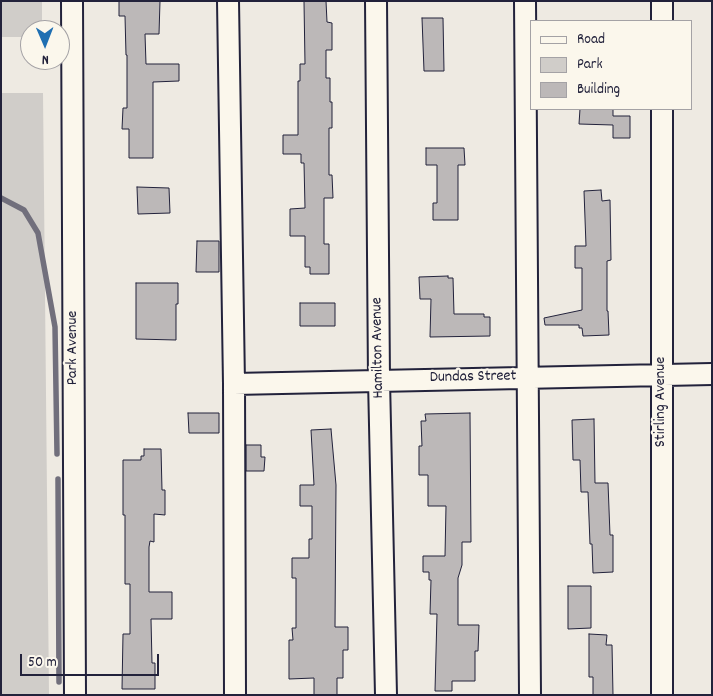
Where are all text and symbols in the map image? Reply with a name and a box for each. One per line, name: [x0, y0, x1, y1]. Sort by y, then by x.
north arrow: [20, 20, 70, 70]
legend: [530, 20, 693, 110]
text: Road: [577, 29, 605, 51]
text: N: [42, 49, 49, 69]
text: Park: [577, 54, 603, 76]
text: Building: [577, 79, 620, 101]
street label: Hamilton Avenue: [369, 297, 389, 399]
street label: Park Avenue: [64, 311, 84, 385]
street label: Stirling Avenue: [652, 357, 672, 447]
street label: Dundas Street: [429, 368, 517, 388]
scale bar: [22, 644, 161, 676]
text: 50 m: [28, 652, 57, 674]

